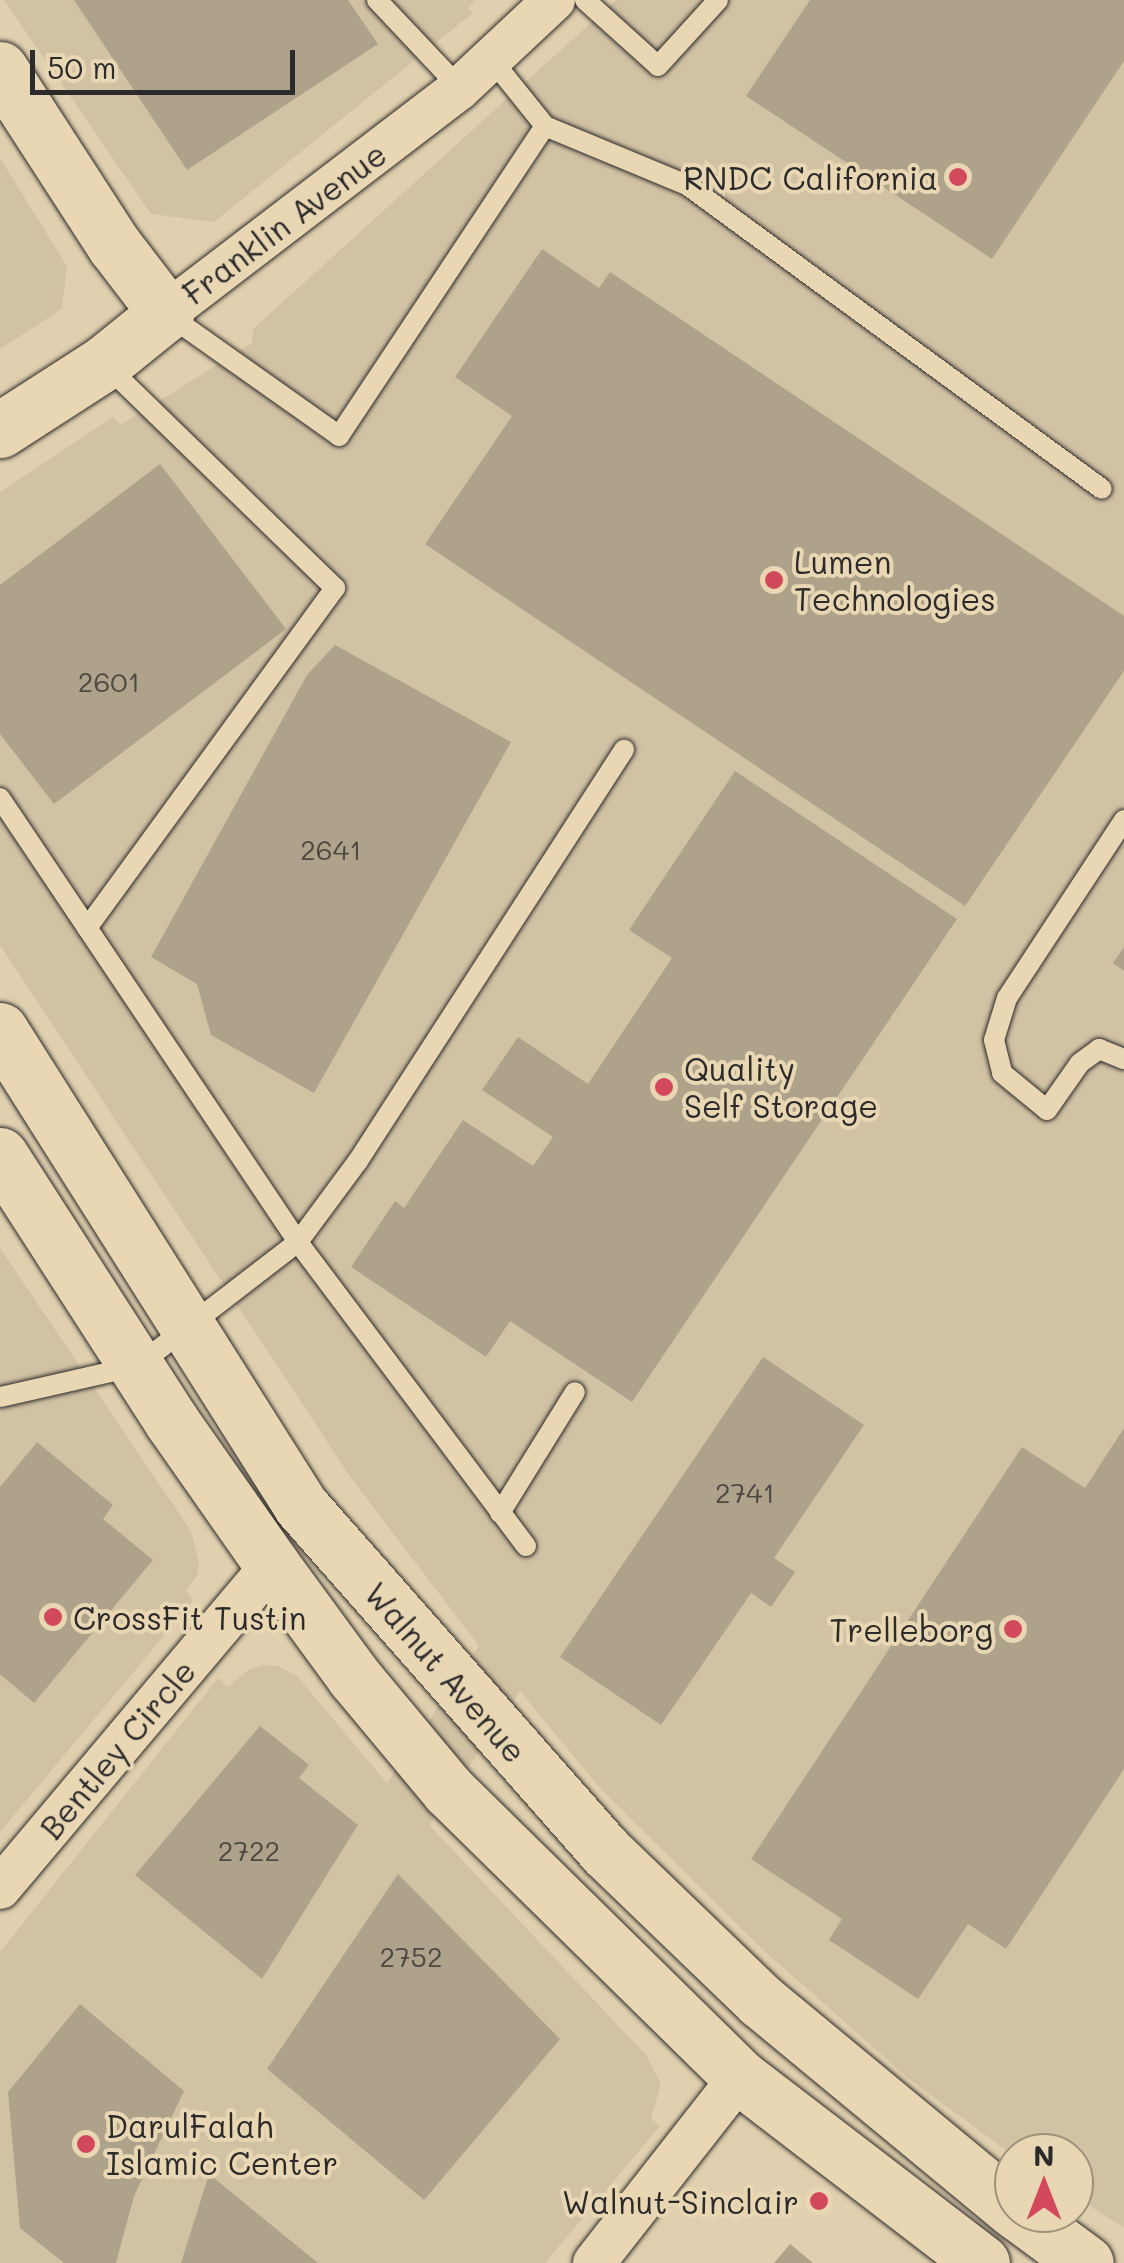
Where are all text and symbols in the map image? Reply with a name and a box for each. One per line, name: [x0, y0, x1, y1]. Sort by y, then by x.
scale bar: [35, 30, 300, 92]
text: 50 m: [47, 47, 117, 87]
street label: Franklin Avenue: [175, 134, 393, 312]
place label: RNDC California: [683, 158, 938, 196]
marker: RNDC California: [947, 166, 969, 188]
place label: Lumen Technologies: [794, 543, 996, 618]
marker: Lumen Technologies: [763, 569, 785, 591]
house number: 2601: [78, 664, 140, 698]
house number: 2641: [300, 832, 362, 866]
place label: Quality Self Storage: [684, 1050, 878, 1125]
marker: Quality Self Storage: [653, 1076, 675, 1098]
house number: 2741: [715, 1475, 775, 1509]
street label: Walnut Avenue: [357, 1574, 535, 1770]
place label: CrossFit Tustin: [73, 1598, 306, 1636]
marker: CrossFit Tustin: [42, 1606, 64, 1628]
place label: Trelleborg: [829, 1610, 993, 1648]
marker: Trelleborg: [1002, 1618, 1024, 1640]
street label: Bentley Circle: [31, 1652, 203, 1846]
house number: 2722: [218, 1833, 280, 1867]
house number: 2752: [379, 1939, 443, 1973]
place label: DarulFalah Islamic Center: [106, 2107, 338, 2182]
marker: DarulFalah Islamic Center: [75, 2133, 97, 2155]
north arrow: [994, 2133, 1094, 2233]
text: N: [1033, 2137, 1055, 2173]
place label: Walnut-Sinclair: [562, 2182, 799, 2220]
marker: Walnut-Sinclair: [808, 2190, 830, 2212]

